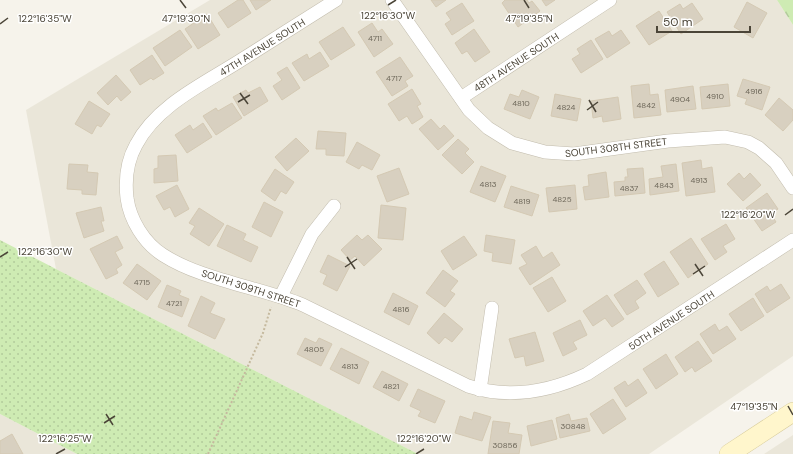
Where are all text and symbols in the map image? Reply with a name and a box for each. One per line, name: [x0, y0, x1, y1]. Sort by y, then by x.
scale bar: [657, 8, 750, 34]
text: 122°16'30"W: [361, 9, 416, 22]
text: 122°16'35"W: [18, 12, 72, 25]
text: 47°19'30"N: [162, 12, 210, 25]
text: 47°19'35"N: [505, 12, 553, 25]
text: 50 m: [663, 14, 692, 30]
street label: 47TH AVENUE SOUTH: [217, 16, 308, 79]
street label: 48TH AVENUE SOUTH: [471, 30, 562, 95]
house number: 4711: [368, 33, 382, 43]
house number: 4717: [386, 73, 402, 83]
house number: 4916: [745, 86, 763, 96]
house number: 4910: [706, 91, 724, 101]
house number: 4904: [670, 94, 690, 104]
house number: 4810: [512, 98, 530, 108]
house number: 4842: [636, 100, 656, 110]
house number: 4824: [557, 102, 576, 112]
street label: SOUTH 308TH STREET: [564, 135, 668, 160]
house number: 4913: [691, 175, 708, 185]
house number: 4813: [480, 179, 497, 189]
house number: 4843: [654, 180, 674, 190]
house number: 4837: [620, 183, 638, 193]
house number: 4825: [552, 194, 572, 204]
house number: 4819: [513, 196, 531, 206]
text: 122°16'20"W: [721, 208, 775, 221]
text: 122°16'30"W: [18, 245, 73, 258]
street label: SOUTH 309TH STREET: [200, 266, 302, 311]
house number: 4715: [134, 277, 150, 287]
street label: 50TH AVENUE SOUTH: [626, 288, 717, 353]
house number: 4721: [166, 298, 182, 308]
house number: 4816: [392, 304, 410, 314]
house number: 4805: [304, 344, 324, 354]
house number: 4813: [342, 361, 359, 371]
house number: 4821: [383, 381, 399, 391]
text: 47°19'35"N: [730, 400, 778, 413]
house number: 30848: [561, 421, 586, 431]
text: 122°16'25"W: [38, 432, 92, 445]
text: 122°16'20"W: [397, 432, 451, 445]
house number: 30856: [493, 440, 517, 450]

